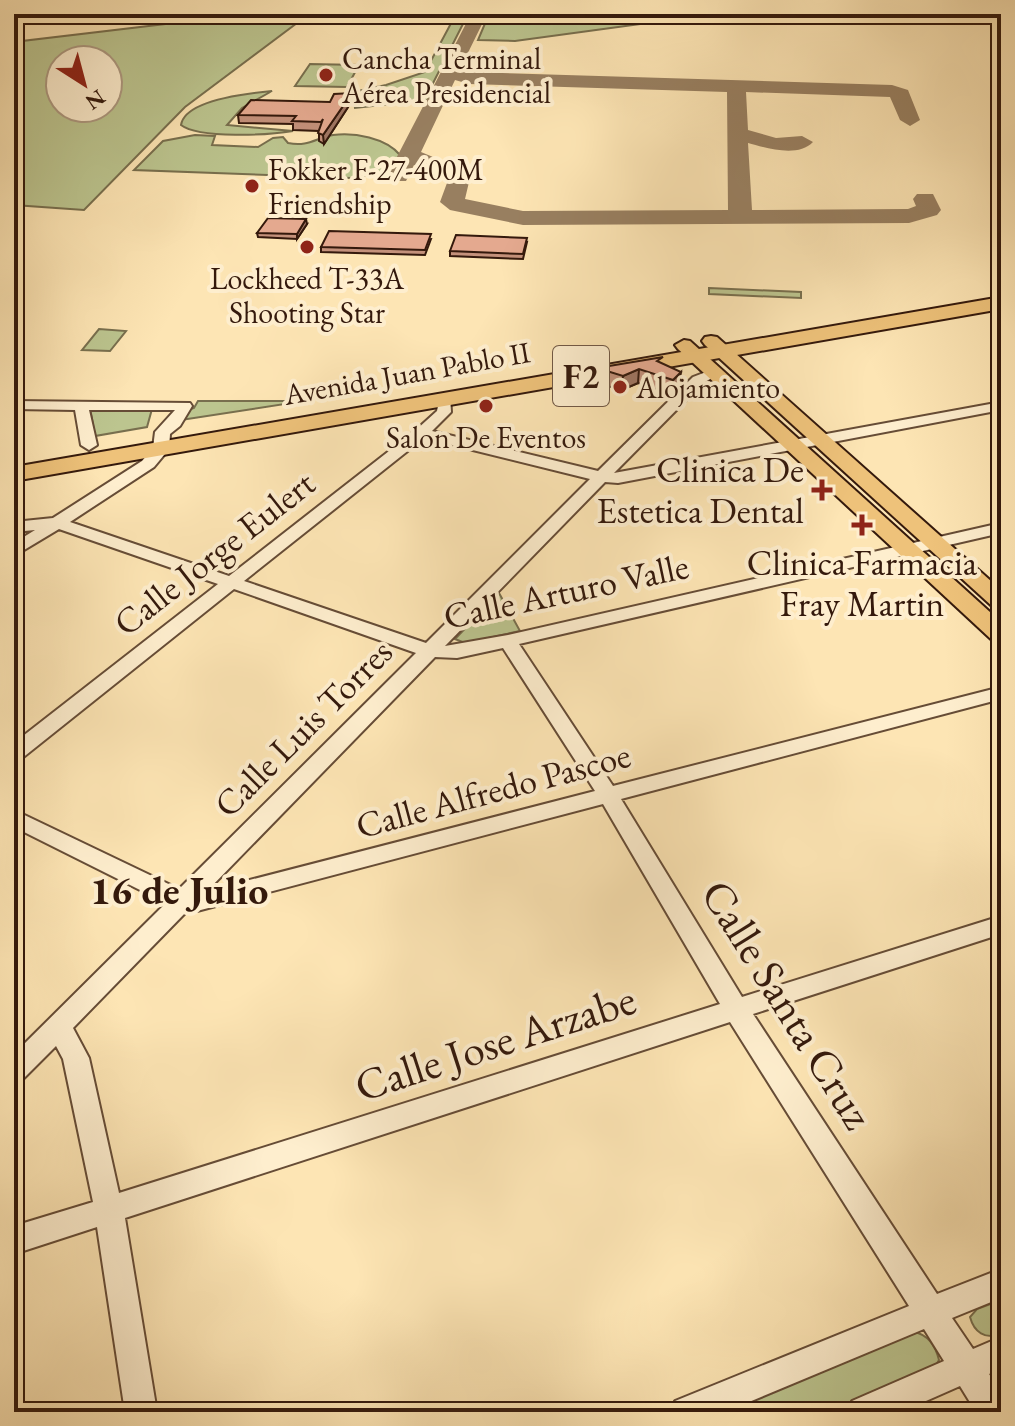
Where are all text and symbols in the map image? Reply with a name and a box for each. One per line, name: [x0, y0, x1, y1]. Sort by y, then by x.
place label: Cancha Terminal Aérea Presidencial: [341, 39, 551, 112]
north arrow: [44, 44, 124, 124]
marker: Cancha Terminal Aérea Presidencial: [317, 66, 335, 84]
text: N: [80, 83, 111, 117]
place label: Fokker F-27-400M Friendship: [268, 150, 484, 223]
marker: Fokker F-27-400M Friendship: [243, 177, 261, 195]
marker: Lockheed T-33A Shooting Star: [298, 238, 316, 256]
place label: Lockheed T-33A Shooting Star: [210, 259, 404, 332]
street label: Avenida Juan Pablo II: [280, 332, 533, 414]
road number: F2: [553, 346, 609, 406]
place label: Alojamiento: [635, 368, 780, 407]
marker: Alojamiento: [611, 378, 629, 396]
marker: Salon De Eventos: [477, 397, 495, 415]
place label: Salon De Eventos: [386, 418, 586, 457]
place label: Clinica De Estetica Dental: [596, 446, 804, 534]
street label: Calle Jorge Eulert: [104, 459, 325, 646]
marker: Clinica De Estetica Dental: [811, 479, 833, 501]
marker: Clinica Farmacia Fray Martin: [851, 514, 873, 536]
place label: Clinica Farmacia Fray Martin: [747, 539, 978, 627]
street label: Calle Arturo Valle: [439, 542, 693, 640]
street label: Calle Luis Torres: [204, 629, 402, 827]
street label: Calle Alfredo Pascoe: [351, 731, 635, 849]
district label: 16 de Julio: [90, 864, 268, 916]
street label: Calle Santa Cruz: [689, 869, 887, 1139]
street label: Calle Jose Arzabe: [347, 970, 643, 1114]

